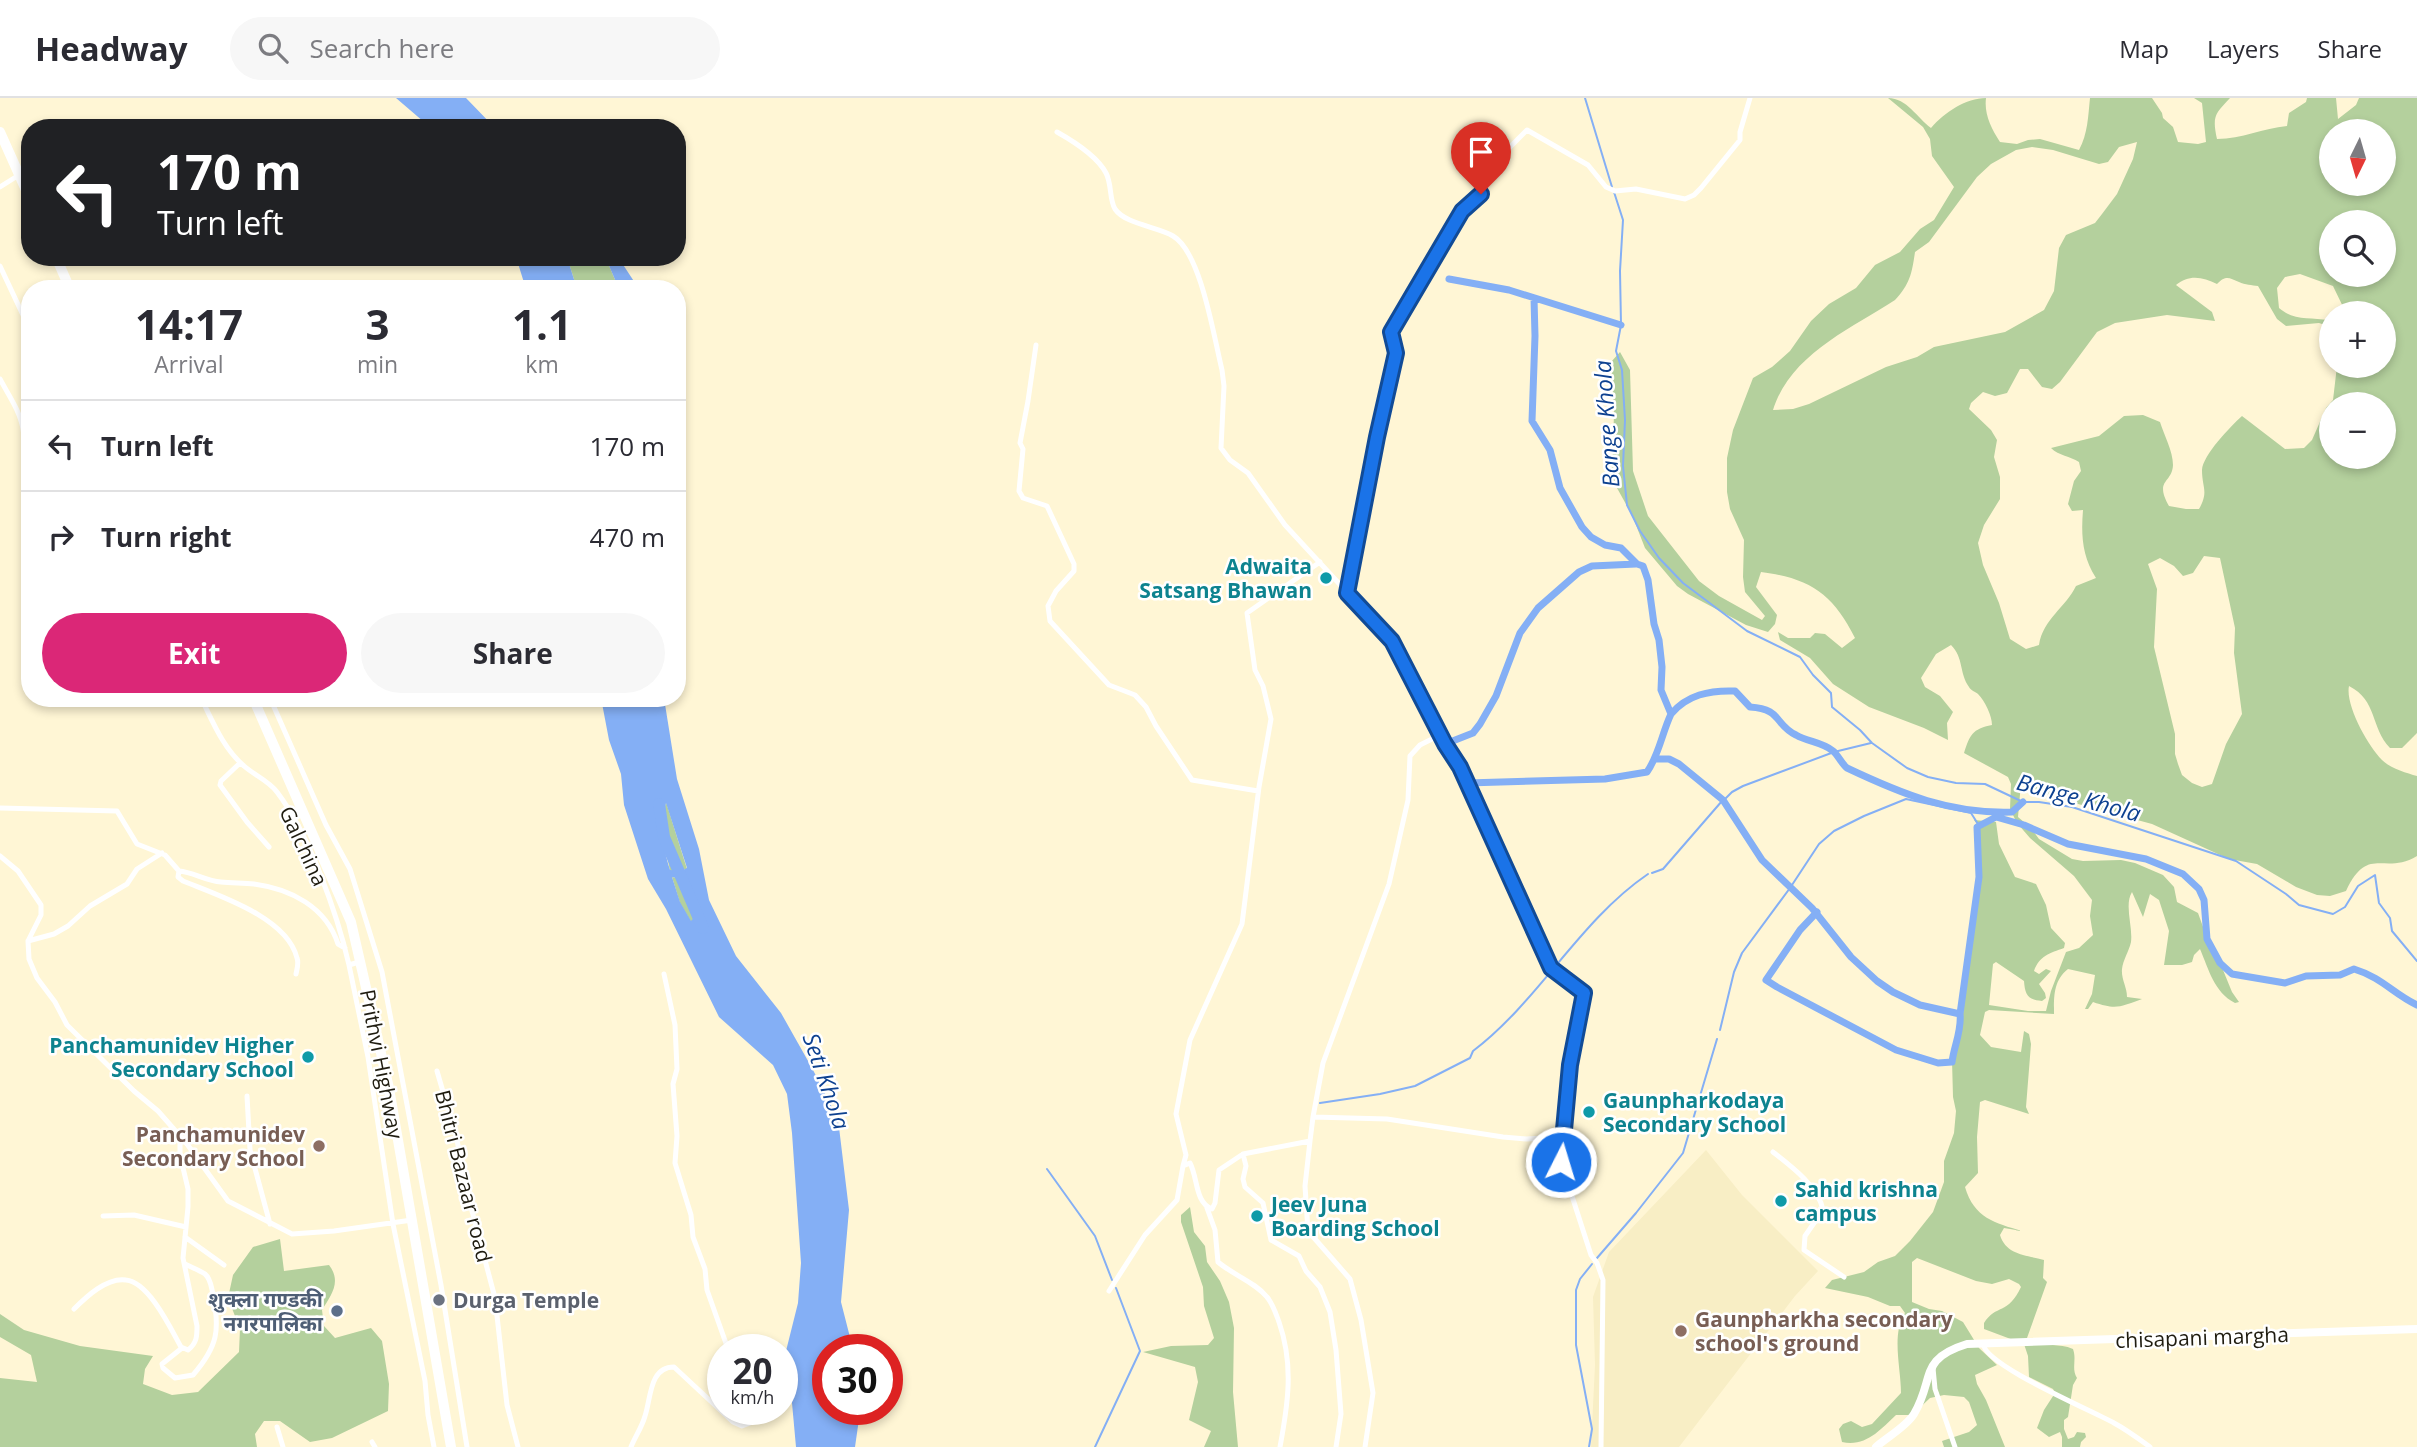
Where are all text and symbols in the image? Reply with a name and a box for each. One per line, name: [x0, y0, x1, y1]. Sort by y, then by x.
search box: [230, 17, 720, 80]
text: Headway: [35, 26, 188, 71]
icon: search: [254, 29, 292, 67]
text: Search here: [310, 30, 454, 66]
text: Map: [2119, 32, 2169, 65]
text: Layers: [2207, 32, 2280, 65]
text: Share: [2318, 32, 2382, 65]
north arrow: [2319, 119, 2396, 196]
map controls: [2319, 119, 2396, 469]
pin: [1451, 122, 1511, 194]
icon: arrive: [1462, 133, 1500, 171]
text: 170 m: [157, 138, 302, 204]
icon: left: [42, 147, 133, 238]
text: Turn left: [157, 201, 283, 244]
button: search: [2319, 210, 2396, 287]
text: 14:17: [135, 295, 243, 352]
text: 3: [365, 295, 390, 352]
text: 1.1: [512, 295, 572, 352]
button: +: [2319, 301, 2396, 378]
text: Arrival: [154, 348, 224, 380]
text: min: [357, 348, 398, 380]
text: km: [525, 348, 559, 380]
water label: Bange Khola: [1586, 359, 1626, 489]
button: −: [2319, 392, 2396, 469]
icon: left: [42, 427, 80, 465]
text: Turn left: [101, 428, 213, 464]
text: 170 m: [590, 428, 665, 464]
icon: right: [42, 518, 80, 556]
text: Turn right: [101, 519, 232, 555]
text: 470 m: [590, 519, 665, 555]
place label: Adwaita Satsang Bhawan: [1139, 552, 1312, 604]
marker: Adwaita Satsang Bhawan: [1318, 570, 1334, 586]
button: Exit: [42, 613, 347, 693]
button: Share: [361, 613, 665, 693]
water label: Bange Khola: [2013, 765, 2145, 829]
street label: Galchina: [273, 802, 335, 890]
street label: Prithvi Highway: [354, 987, 410, 1142]
water label: Seti Khola: [796, 1028, 858, 1134]
place label: Panchamunidev Higher Secondary School: [49, 1031, 294, 1083]
marker: Panchamunidev Higher Secondary School: [300, 1049, 316, 1065]
place label: Gaunpharkodaya Secondary School: [1603, 1086, 1786, 1138]
street label: Bhitri Bazaar road: [429, 1087, 499, 1265]
marker: Gaunpharkodaya Secondary School: [1581, 1104, 1597, 1120]
place label: Panchamunidev Secondary School: [122, 1120, 305, 1172]
position arrow: [1524, 1125, 1598, 1199]
marker: Panchamunidev Secondary School: [311, 1138, 327, 1154]
place label: Sahid krishna campus: [1795, 1175, 1938, 1227]
place label: Jeev Juna Boarding School: [1269, 1190, 1440, 1242]
marker: Sahid krishna campus: [1773, 1193, 1789, 1209]
marker: Jeev Juna Boarding School: [1249, 1208, 1265, 1224]
place label: शुक्ला गण्डकी नगरपालिका: [208, 1285, 324, 1337]
place label: Durga Temple: [453, 1286, 599, 1314]
marker: Durga Temple: [431, 1292, 447, 1308]
marker: शुक्ला गण्डकी नगरपालिका: [329, 1303, 345, 1319]
place label: Gaunpharkha secondary school's ground: [1695, 1305, 1953, 1357]
street label: chisapani margha: [2115, 1320, 2289, 1354]
marker: Gaunpharkha secondary school's ground: [1673, 1323, 1689, 1339]
speed limit sign: 30: [812, 1334, 903, 1425]
text: 20: [732, 1347, 773, 1394]
text: km/h: [731, 1385, 774, 1409]

